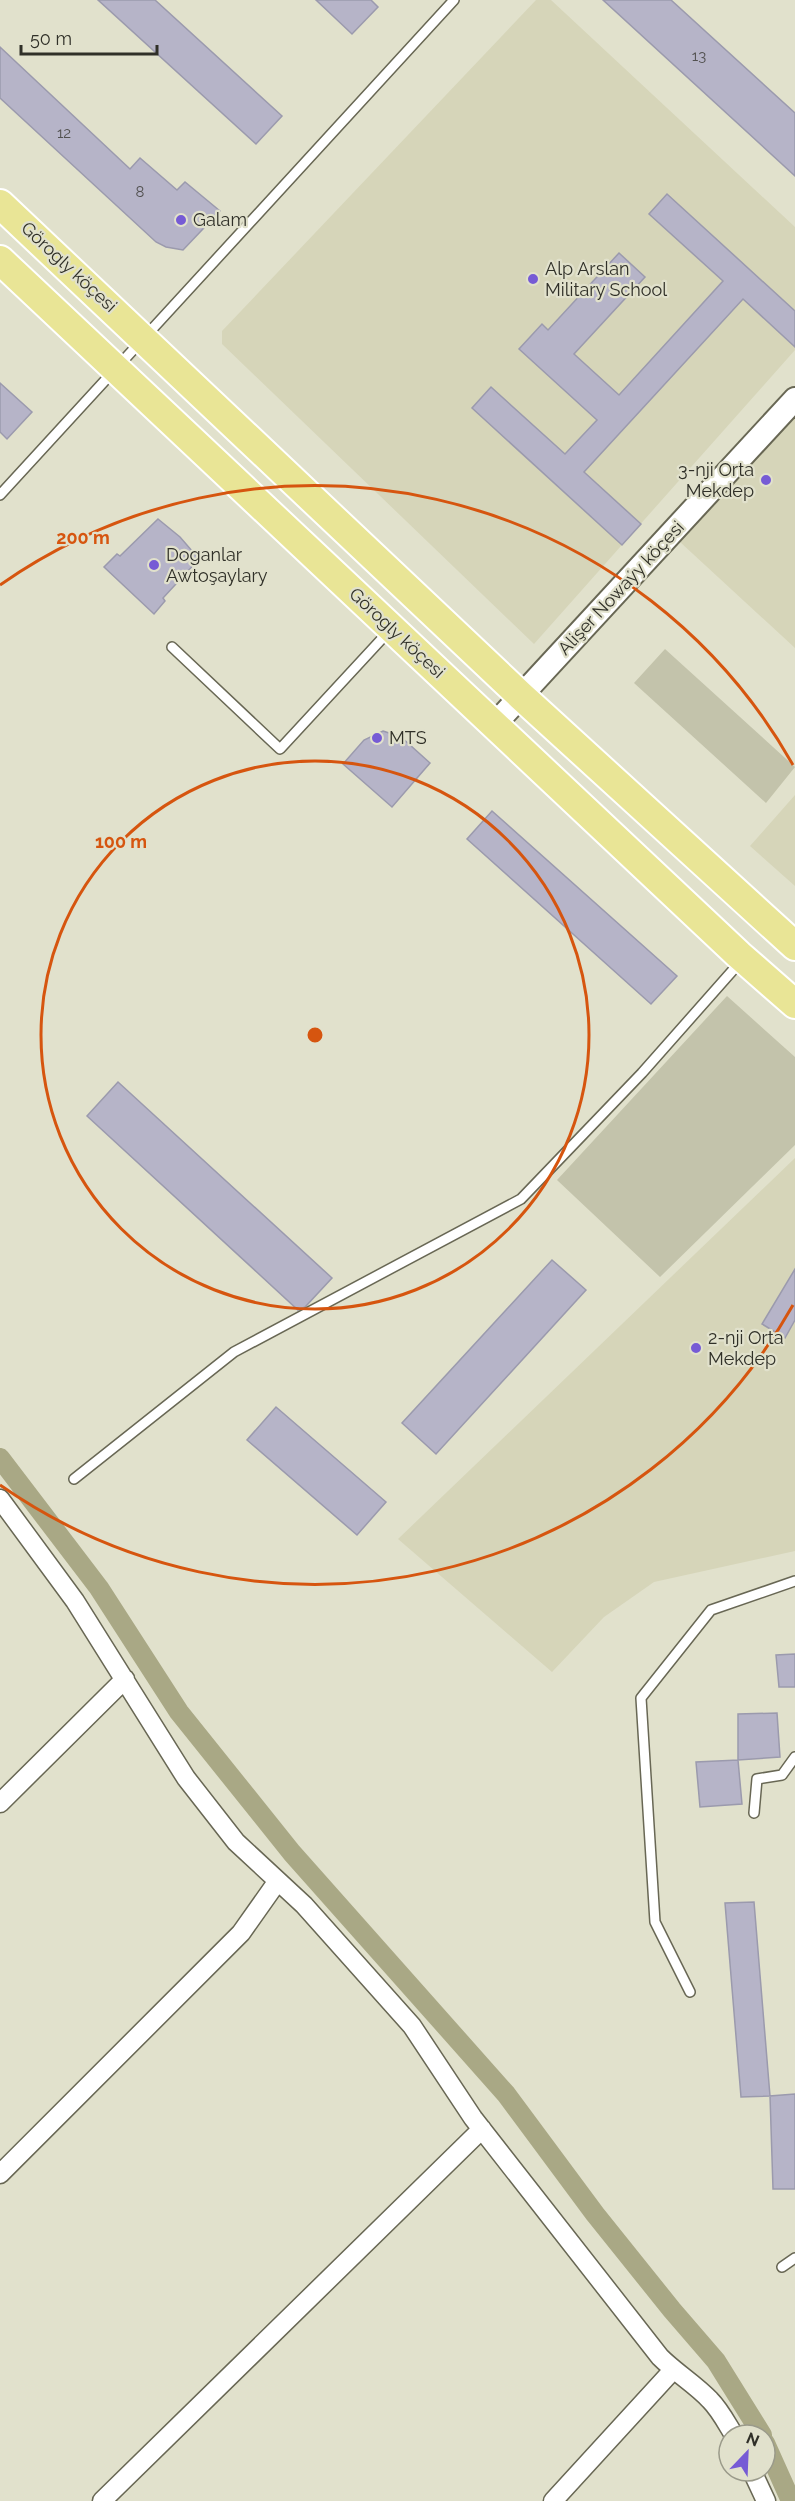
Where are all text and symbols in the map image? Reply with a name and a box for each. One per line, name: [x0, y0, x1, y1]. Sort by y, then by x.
scale bar: [21, 18, 158, 56]
text: 50 m: [30, 28, 72, 49]
house number: 13: [692, 47, 706, 65]
house number: 12: [57, 124, 71, 142]
house number: 8: [136, 183, 145, 201]
place label: Galam: [193, 209, 247, 230]
marker: Galam: [174, 213, 188, 227]
street label: Görogly köçesi: [17, 217, 121, 316]
place label: Alp Arslan Military School: [545, 258, 667, 300]
marker: Alp Arslan Military School: [526, 272, 540, 286]
place label: 3-nji Orta Mekdep: [678, 459, 754, 501]
marker: 3-nji Orta Mekdep: [759, 473, 773, 487]
street label: Alişer Nowaýy köçesi: [553, 516, 688, 659]
text: 200 m: [56, 527, 110, 548]
place label: Doganlar Awtoşaylary: [166, 544, 268, 586]
marker: Doganlar Awtoşaylary: [147, 558, 161, 572]
street label: Görogly köçesi: [345, 583, 449, 682]
place label: MTS: [389, 727, 427, 748]
marker: MTS: [370, 731, 384, 745]
text: 100 m: [95, 831, 147, 852]
centre of rings: [305, 1025, 325, 1045]
place label: 2-nji Orta Mekdep: [708, 1327, 784, 1369]
marker: 2-nji Orta Mekdep: [689, 1341, 703, 1355]
north arrow: [717, 2423, 777, 2483]
text: N: [743, 2429, 762, 2451]

